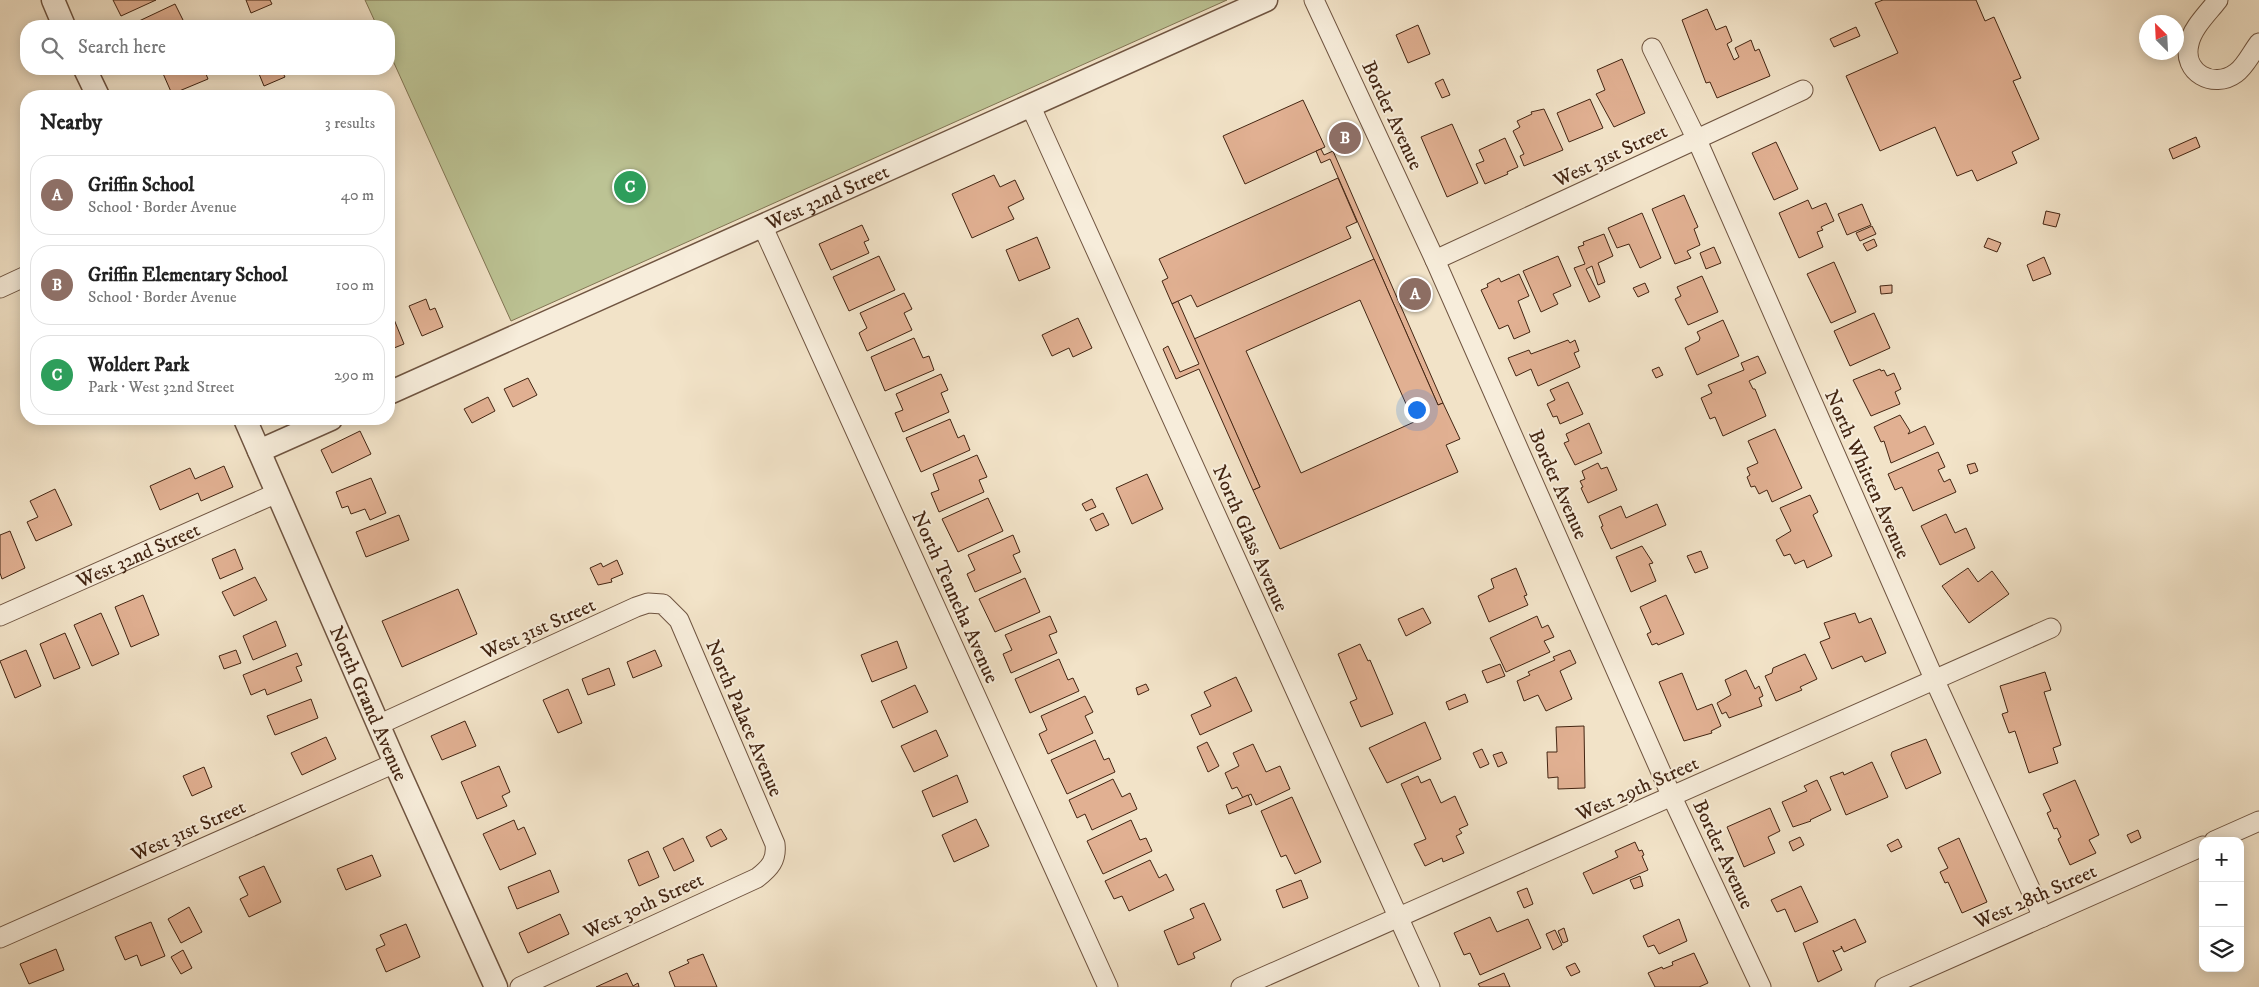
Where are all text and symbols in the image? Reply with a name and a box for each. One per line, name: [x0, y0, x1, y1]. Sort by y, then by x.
north arrow: [2139, 15, 2184, 60]
search box: [20, 20, 395, 75]
icon: search: [38, 34, 66, 62]
text: Search here: [78, 36, 166, 59]
street label: Border Avenue: [1356, 57, 1428, 174]
text: Nearby: [40, 110, 102, 136]
text: 3 results: [325, 113, 375, 133]
pin: B: [1329, 119, 1361, 157]
street label: West 31st Street: [1549, 119, 1671, 194]
street label: West 32nd Street: [761, 160, 893, 237]
pin: C: [614, 168, 646, 206]
text: Griffin School: [88, 174, 194, 197]
text: A: [52, 185, 62, 205]
text: 40 m: [341, 185, 374, 205]
text: School · Border Avenue: [88, 197, 237, 217]
text: Griffin Elementary School: [88, 264, 287, 287]
text: B: [52, 275, 62, 295]
text: 100 m: [336, 275, 374, 295]
pin: A: [1399, 275, 1431, 313]
text: School · Border Avenue: [88, 287, 237, 307]
text: Woldert Park: [88, 354, 189, 377]
text: C: [52, 365, 62, 385]
text: 290 m: [334, 365, 374, 385]
text: Park · West 32nd Street: [88, 377, 234, 397]
street label: North Whitten Avenue: [1818, 386, 1915, 563]
your location: [1404, 397, 1430, 423]
street label: Border Avenue: [1522, 426, 1593, 543]
street label: North Glass Avenue: [1206, 461, 1293, 616]
street label: North Tenneha Avenue: [905, 508, 1004, 688]
street label: West 32nd Street: [72, 518, 204, 595]
street label: West 31st Street: [477, 593, 600, 666]
street label: North Grand Avenue: [323, 622, 412, 785]
street label: North Palace Avenue: [699, 636, 788, 801]
street label: West 29th Street: [1572, 751, 1703, 828]
street label: West 31st Street: [127, 795, 250, 868]
street label: Border Avenue: [1687, 796, 1759, 913]
map controls: [2199, 837, 2244, 972]
button: +: [2199, 837, 2244, 882]
street label: West 28th Street: [1970, 859, 2101, 936]
street label: West 30th Street: [579, 868, 708, 946]
button: −: [2199, 882, 2244, 927]
button: layers: [2199, 927, 2244, 972]

